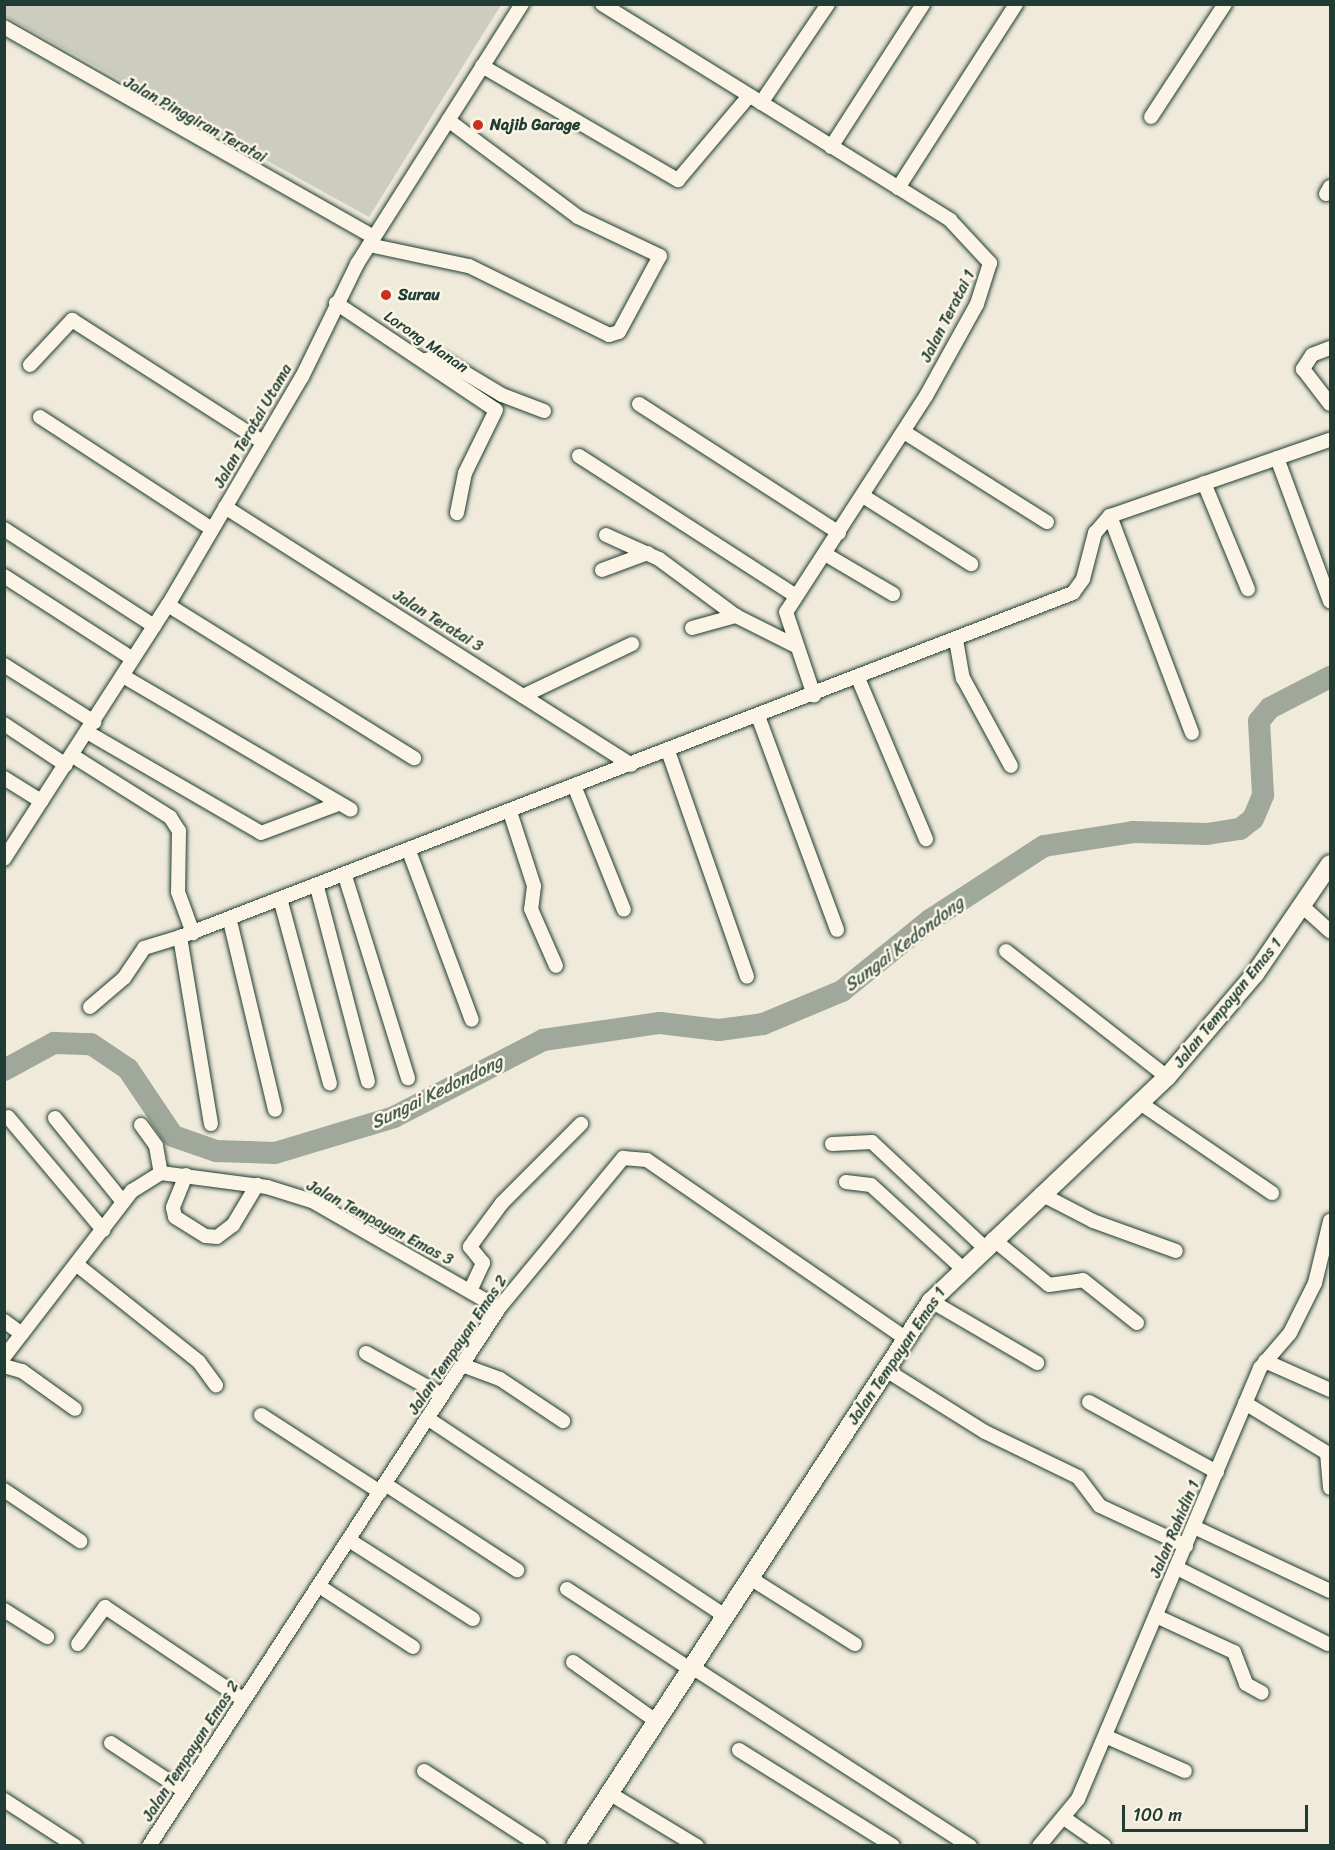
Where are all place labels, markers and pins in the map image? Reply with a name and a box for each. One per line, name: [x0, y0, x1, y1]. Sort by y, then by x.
place label: Najib Garage: [490, 115, 580, 135]
marker: Najib Garage: [471, 118, 485, 132]
place label: Surau: [398, 285, 440, 305]
marker: Surau: [379, 288, 393, 302]

